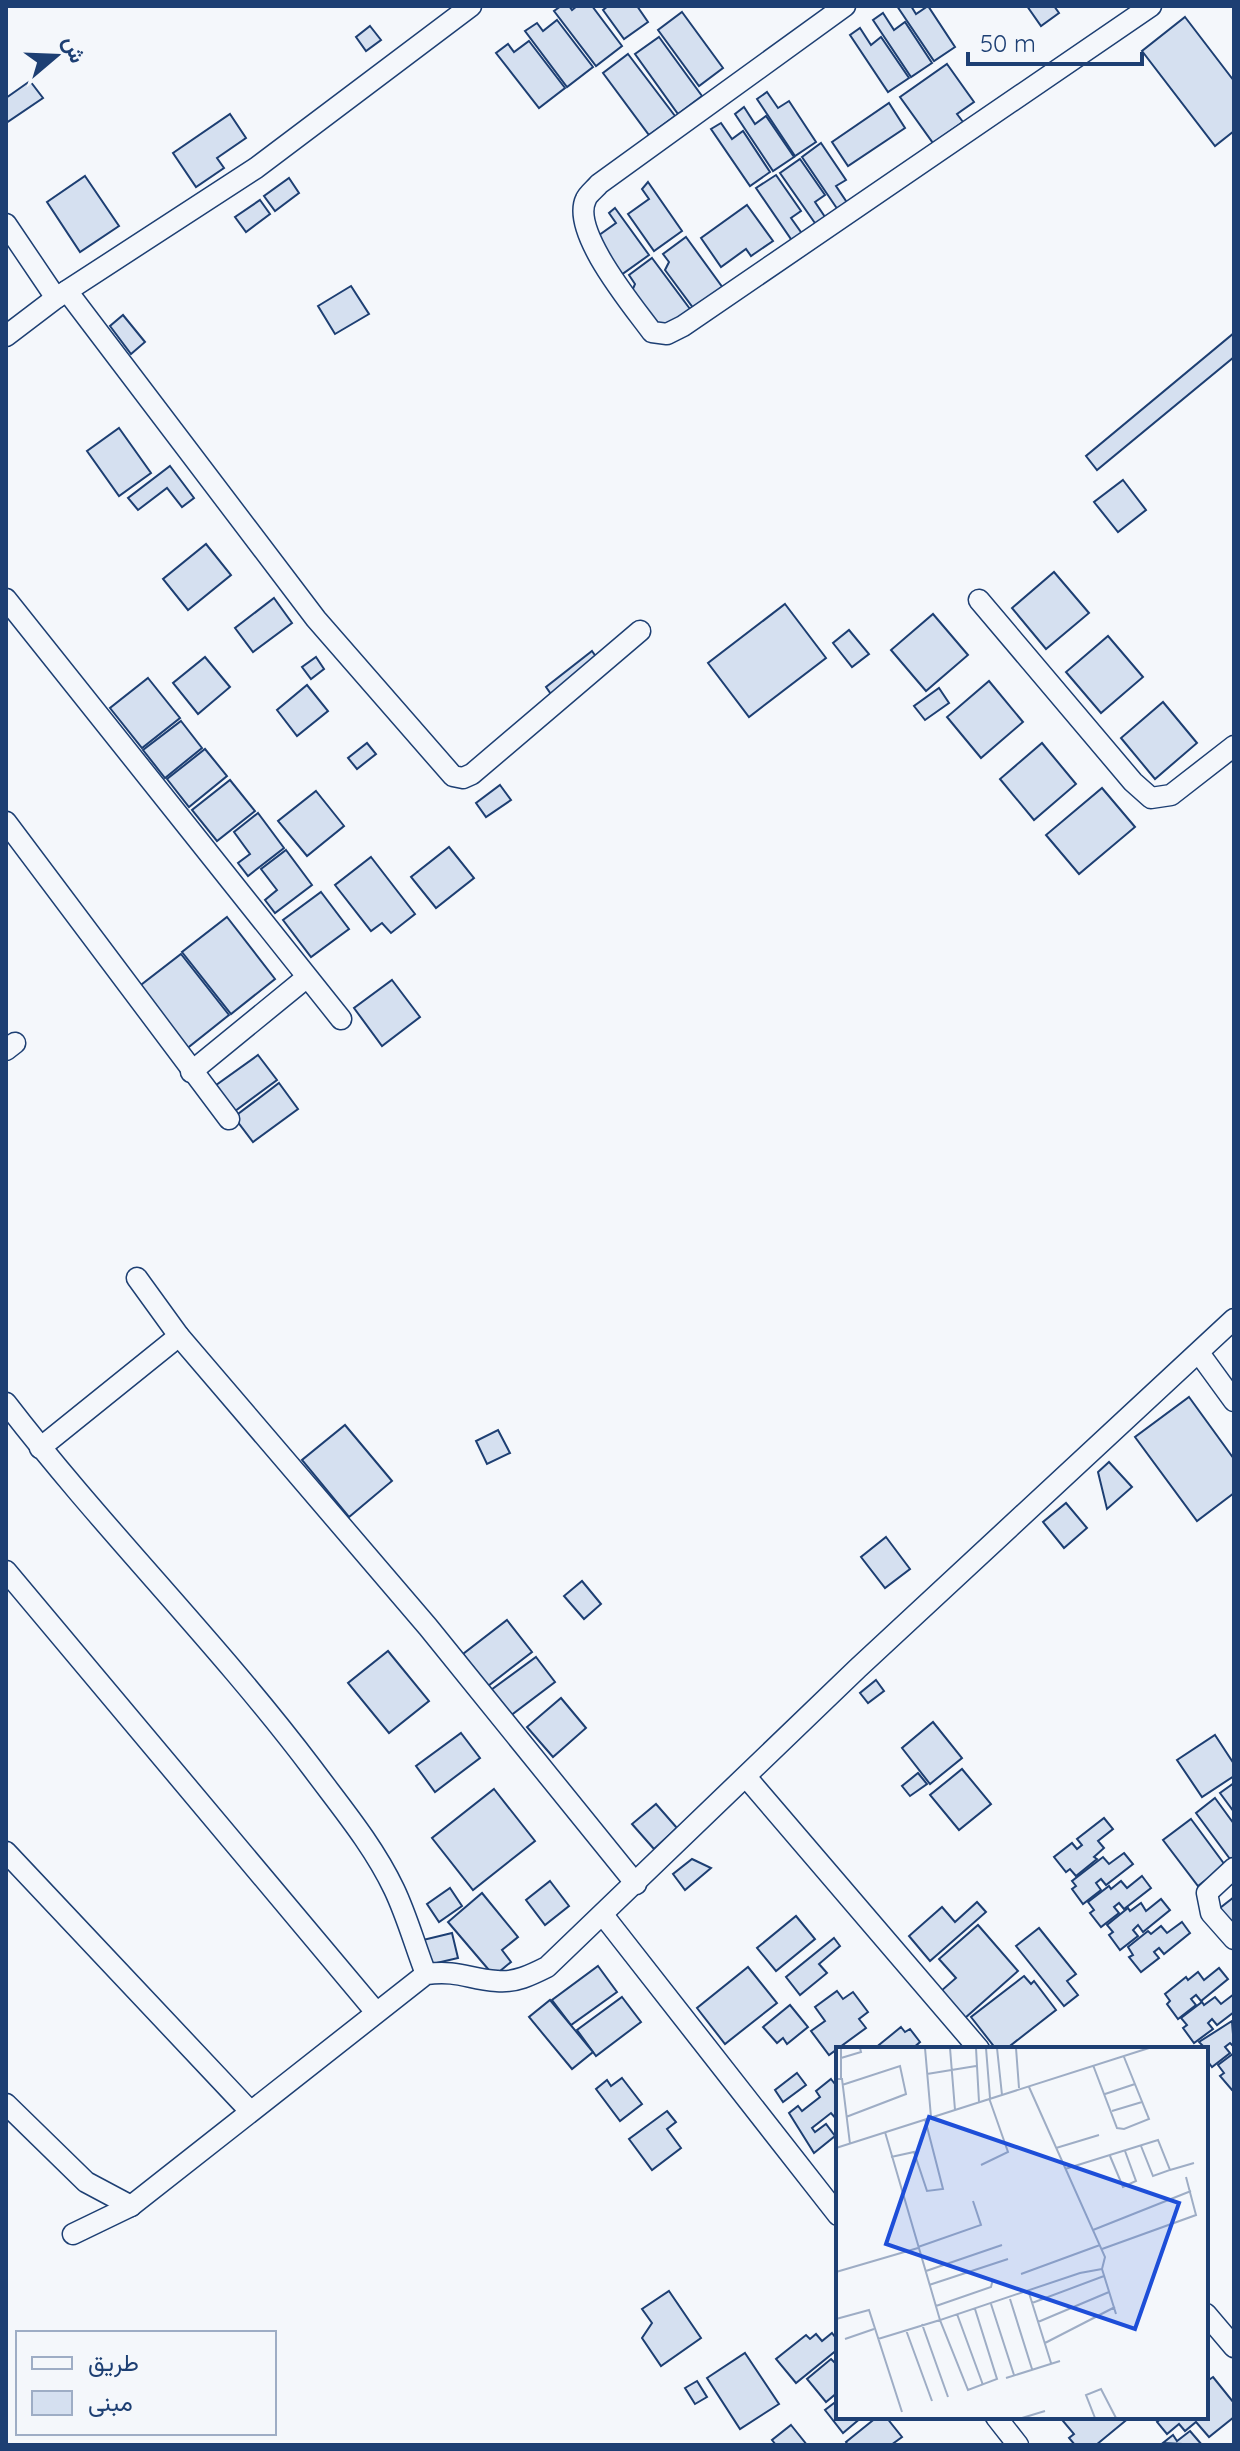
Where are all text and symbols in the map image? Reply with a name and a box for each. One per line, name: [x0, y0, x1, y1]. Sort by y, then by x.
north arrow: [16, 16, 96, 96]
scale bar: [968, 16, 1142, 66]
text: 50 m: [980, 28, 1036, 58]
text: ش: [57, 32, 92, 67]
inset map: [836, 2047, 1208, 2419]
legend: [16, 2331, 276, 2435]
text: طريق: [88, 2347, 139, 2378]
text: مبنى: [88, 2387, 133, 2417]

